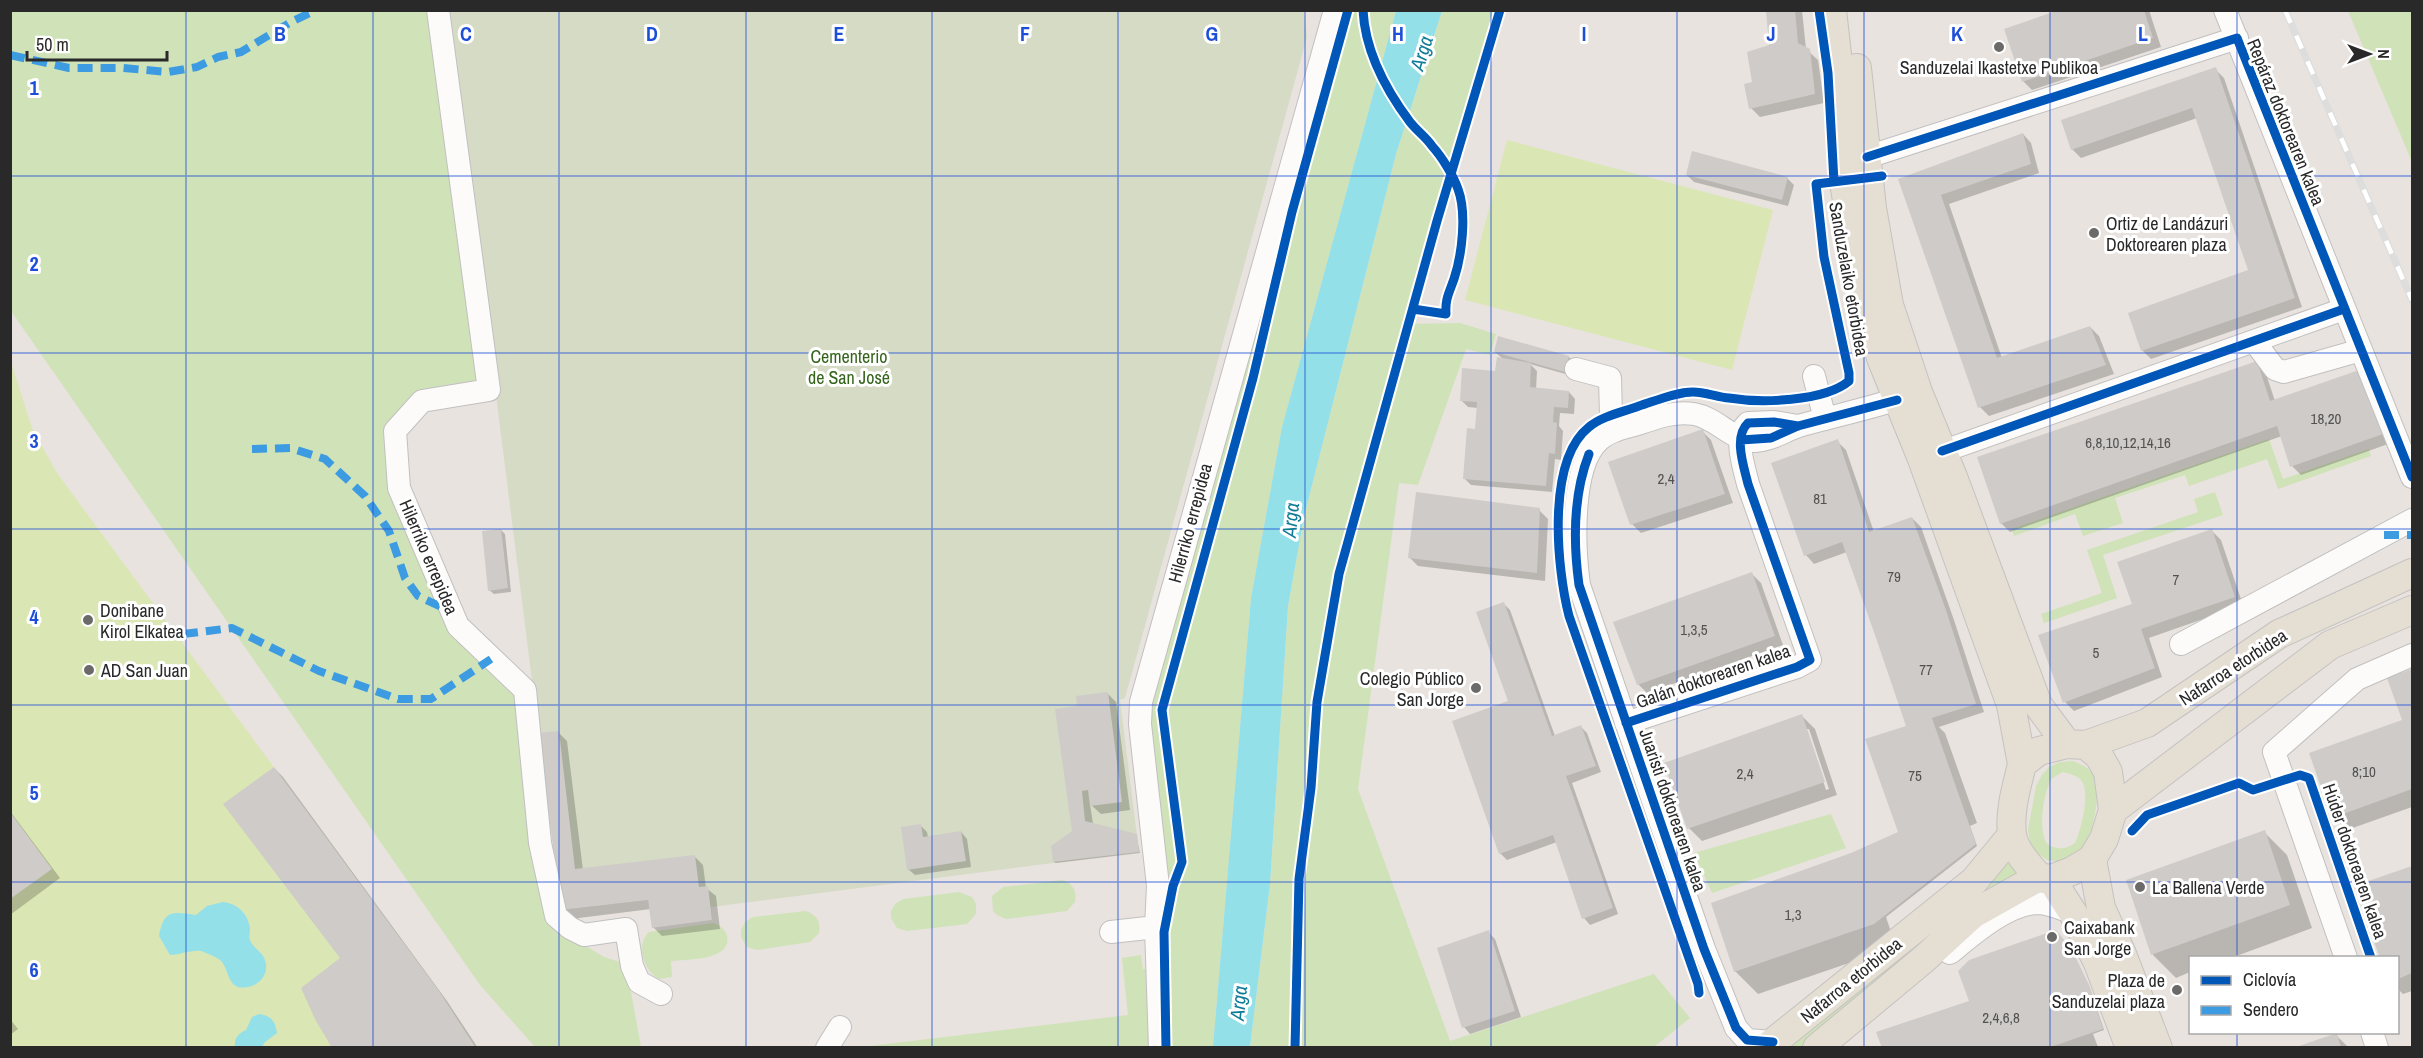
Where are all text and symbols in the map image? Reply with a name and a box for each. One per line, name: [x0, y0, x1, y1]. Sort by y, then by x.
text: B: [274, 20, 286, 47]
text: C: [460, 20, 472, 47]
text: D: [646, 20, 658, 47]
text: E: [834, 20, 845, 47]
text: F: [1020, 20, 1030, 47]
text: G: [1206, 20, 1218, 47]
text: H: [1392, 20, 1404, 47]
text: I: [1582, 20, 1586, 47]
text: J: [1766, 20, 1776, 47]
text: K: [1951, 20, 1963, 47]
text: L: [2138, 20, 2148, 47]
scale bar: [27, 24, 166, 62]
north arrow: [2339, 24, 2399, 84]
text: 50 m: [36, 32, 69, 57]
water label: Arga: [1403, 32, 1439, 74]
street label: Repáraz doktorearen kalea: [2241, 35, 2331, 209]
marker: Sanduzelai Ikastetxe Publikoa: [1992, 40, 2006, 54]
text: N: [2373, 49, 2395, 59]
place label: Sanduzelai Ikastetxe Publikoa: [1900, 55, 2098, 80]
text: 1: [29, 74, 39, 101]
street label: Sanduzelaiko etorbidea: [1823, 200, 1875, 358]
place label: Ortiz de Landázuri Doktorearen plaza: [2106, 211, 2228, 257]
marker: Ortiz de Landázuri Doktorearen plaza: [2087, 226, 2101, 240]
text: 2: [29, 250, 39, 277]
park label: Cementerio de San José: [808, 344, 890, 390]
house number: 18,20: [2311, 408, 2342, 429]
text: 3: [29, 427, 39, 454]
house number: 6,8,10,12,14,16: [2085, 432, 2171, 453]
street label: Hilerriko errepidea: [1162, 460, 1218, 586]
house number: 2,4: [1657, 468, 1675, 489]
house number: 81: [1813, 488, 1827, 509]
street label: Hilerriko errepidea: [393, 495, 465, 619]
water label: Arga: [1275, 501, 1305, 540]
house number: 79: [1887, 566, 1901, 587]
house number: 7: [2173, 569, 2180, 590]
place label: Donibane Kirol Elkatea: [100, 598, 184, 644]
text: 4: [29, 603, 39, 630]
marker: Donibane Kirol Elkatea: [81, 613, 95, 627]
house number: 1,3,5: [1680, 619, 1708, 640]
street label: Nafarroa etorbidea: [2174, 623, 2292, 711]
street label: Galán doktorearen kalea: [1633, 638, 1793, 714]
house number: 5: [2093, 642, 2100, 663]
place label: AD San Juan: [100, 658, 188, 683]
house number: 77: [1919, 659, 1933, 680]
marker: AD San Juan: [82, 663, 96, 677]
place label: Colegio Público San Jorge: [1360, 666, 1464, 712]
marker: Colegio Público San Jorge: [1469, 681, 1483, 695]
street label: Juaristi doktorearen kalea: [1633, 725, 1713, 895]
house number: 8;10: [2352, 761, 2376, 782]
house number: 2,4: [1736, 763, 1754, 784]
house number: 75: [1908, 765, 1922, 786]
text: 5: [29, 779, 39, 806]
street label: Húder doktorearen kalea: [2317, 780, 2393, 942]
place label: La Ballena Verde: [2152, 875, 2264, 900]
marker: La Ballena Verde: [2133, 880, 2147, 894]
house number: 1,3: [1784, 904, 1802, 925]
place label: Caixabank San Jorge: [2064, 915, 2135, 961]
marker: Caixabank San Jorge: [2045, 930, 2059, 944]
street label: Nafarroa etorbidea: [1795, 931, 1907, 1029]
text: 6: [29, 956, 39, 983]
legend: [2189, 956, 2399, 1034]
text: Ciclovía: [2243, 967, 2296, 992]
place label: Plaza de Sanduzelai plaza: [2052, 968, 2165, 1014]
marker: Plaza de Sanduzelai plaza: [2170, 983, 2184, 997]
water label: Arga: [1223, 984, 1253, 1023]
text: Sendero: [2243, 997, 2299, 1022]
house number: 2,4,6,8: [1982, 1007, 2020, 1028]

